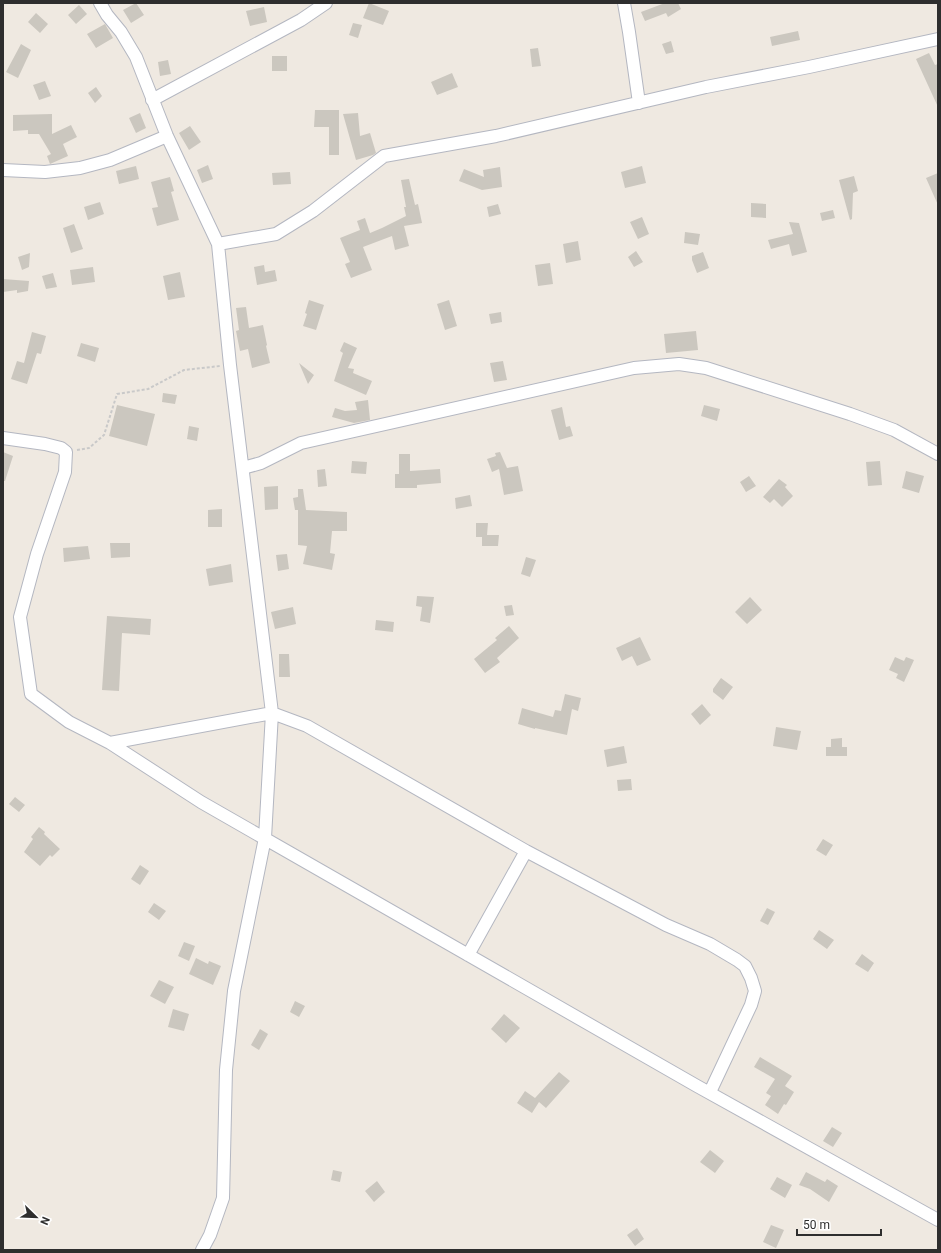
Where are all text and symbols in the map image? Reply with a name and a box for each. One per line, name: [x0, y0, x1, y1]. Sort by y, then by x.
north arrow: [16, 1197, 56, 1237]
scale bar: [797, 1211, 881, 1237]
text: N: [37, 1215, 52, 1227]
text: 50 m: [803, 1218, 830, 1232]

